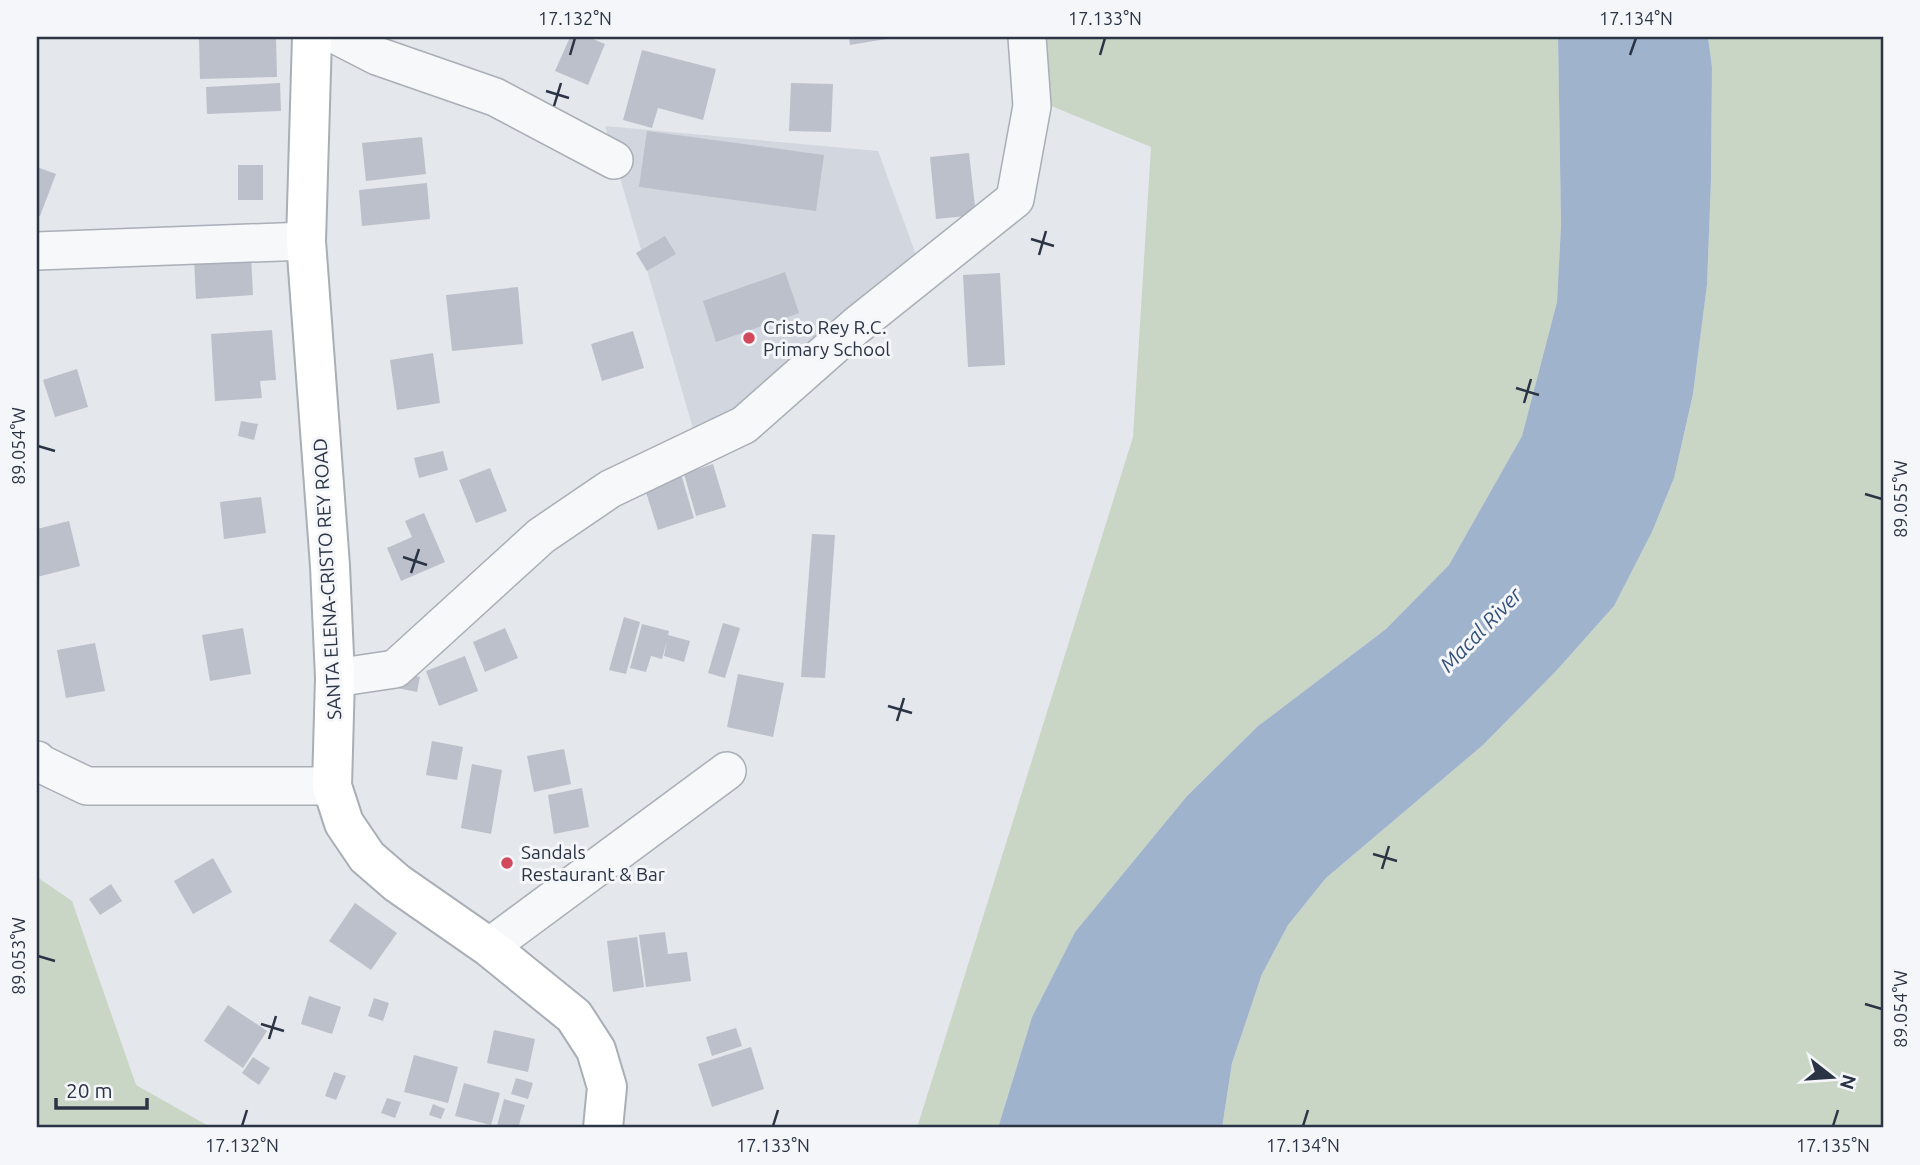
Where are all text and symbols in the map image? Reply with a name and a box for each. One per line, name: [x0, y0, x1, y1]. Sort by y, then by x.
text: 17.132°N: [538, 8, 612, 28]
text: 17.133°N: [1068, 8, 1142, 28]
text: 17.134°N: [1599, 8, 1673, 28]
place label: Cristo Rey R.C. Primary School: [763, 316, 890, 360]
marker: Cristo Rey R.C. Primary School: [741, 330, 757, 346]
text: 89.054°W: [8, 407, 28, 485]
street label: SANTA ELENA-CRISTO REY ROAD: [309, 438, 345, 720]
text: 89.055°W: [1890, 460, 1910, 538]
water label: Macal River: [1434, 582, 1527, 676]
place label: Sandals Restaurant & Bar: [521, 841, 665, 885]
marker: Sandals Restaurant & Bar: [499, 855, 515, 871]
text: 89.053°W: [8, 917, 28, 995]
text: 89.054°W: [1890, 970, 1910, 1048]
north arrow: [1798, 1042, 1868, 1112]
scale bar: [56, 1067, 147, 1111]
text: N: [1836, 1072, 1861, 1092]
text: 20 m: [66, 1078, 113, 1102]
text: 17.132°N: [205, 1135, 279, 1155]
text: 17.133°N: [736, 1135, 810, 1155]
text: 17.134°N: [1266, 1135, 1340, 1155]
text: 17.135°N: [1796, 1135, 1870, 1155]

